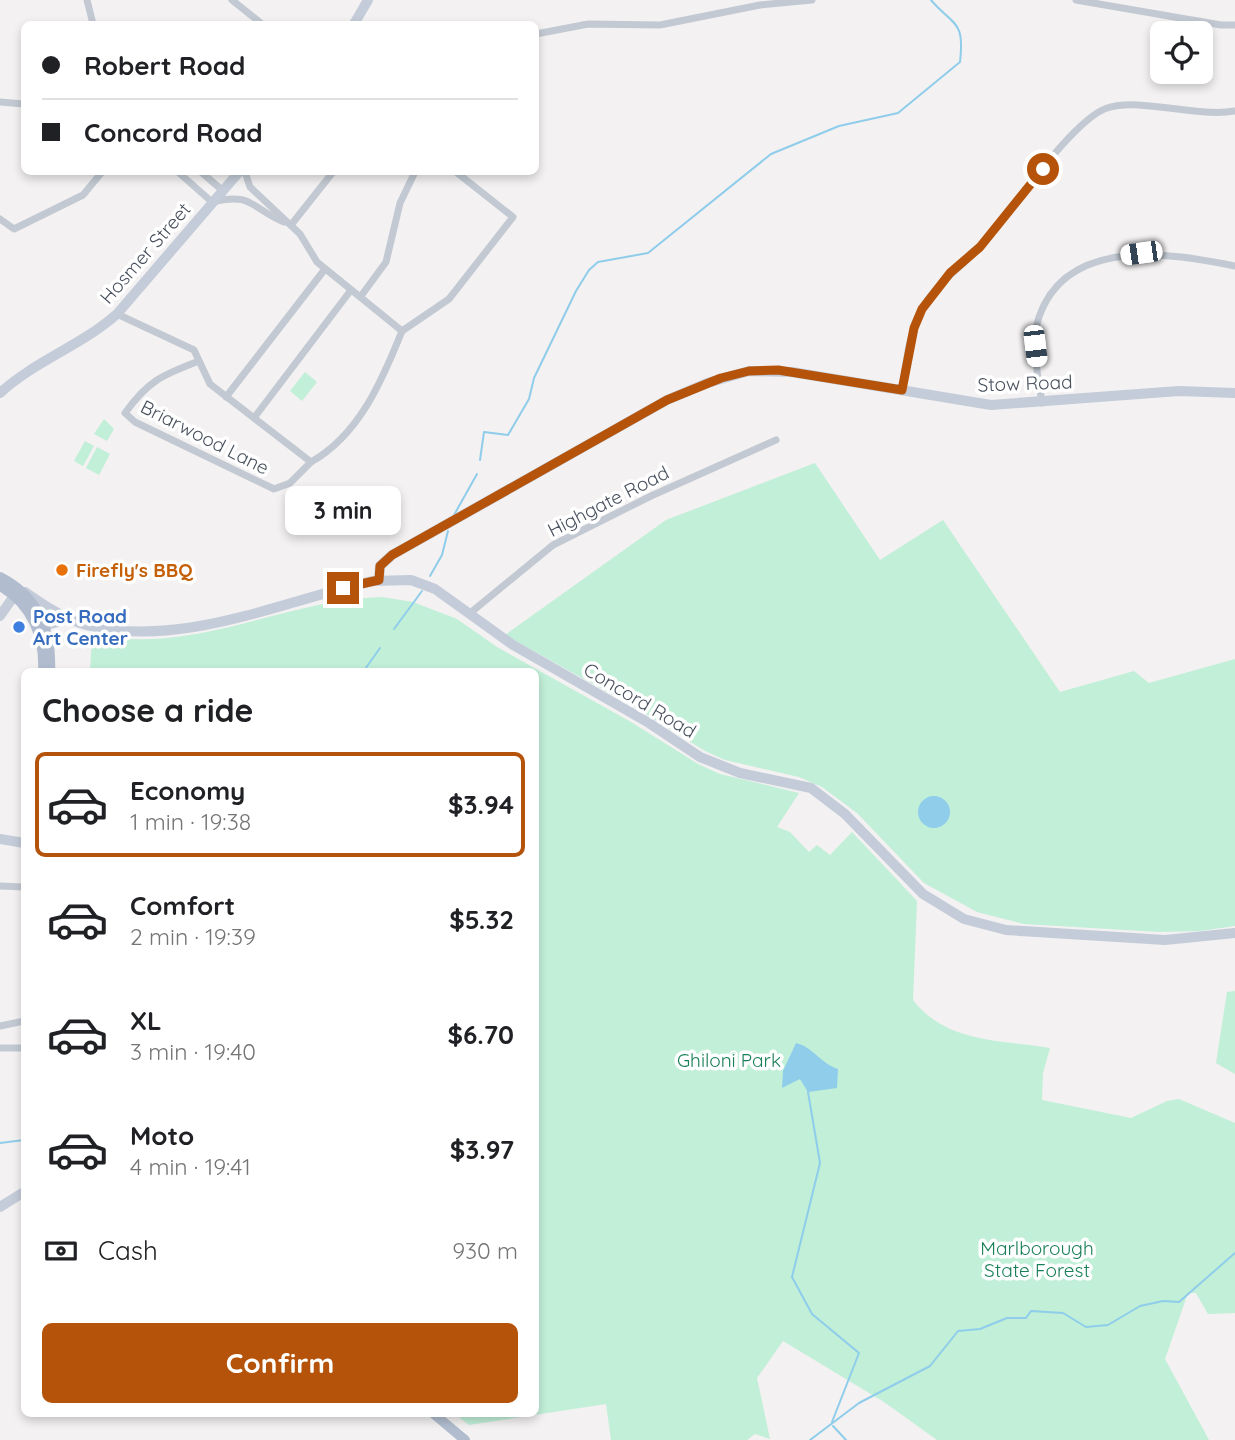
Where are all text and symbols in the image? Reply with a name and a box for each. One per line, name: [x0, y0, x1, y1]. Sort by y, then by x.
map controls: [1150, 21, 1213, 84]
button: locate: [1150, 21, 1213, 84]
text: Robert Road: [84, 49, 245, 82]
text: Concord Road: [84, 116, 263, 149]
route start: [1027, 153, 1059, 185]
street label: Hosmer Street: [94, 197, 196, 309]
car: [1119, 240, 1164, 266]
car: [1023, 324, 1048, 368]
street label: Stow Road: [977, 369, 1073, 397]
street label: Briarwood Lane: [137, 394, 273, 480]
street label: Highgate Road: [543, 460, 673, 542]
callout: 3 min: [285, 486, 401, 536]
text: 3 min: [313, 496, 373, 525]
place label: Firefly's BBQ: [76, 558, 193, 582]
marker: Firefly's BBQ: [54, 562, 70, 578]
route end: [327, 572, 359, 604]
place label: Post Road Art Center: [33, 604, 128, 650]
marker: Post Road Art Center: [11, 619, 27, 635]
street label: Concord Road: [579, 657, 701, 743]
text: Choose a ride: [42, 690, 254, 730]
icon: car: [46, 773, 109, 836]
text: Economy: [130, 774, 245, 807]
text: $3.94: [448, 788, 514, 821]
text: 1 min · 19:38: [130, 807, 251, 836]
icon: car: [46, 888, 109, 951]
text: Comfort: [130, 889, 235, 922]
text: $5.32: [449, 903, 514, 936]
text: 2 min · 19:39: [130, 922, 256, 951]
icon: car: [46, 1003, 109, 1066]
text: XL: [130, 1004, 162, 1037]
text: $6.70: [447, 1018, 514, 1051]
text: 3 min · 19:40: [130, 1037, 256, 1066]
park label: Ghiloni Park: [677, 1048, 781, 1072]
icon: car: [46, 1118, 109, 1181]
text: Moto: [130, 1119, 194, 1152]
text: $3.97: [450, 1133, 514, 1166]
text: 4 min · 19:41: [130, 1152, 251, 1181]
icon: cash: [42, 1232, 80, 1270]
text: Cash: [98, 1234, 158, 1267]
text: 930 m: [452, 1236, 518, 1265]
park label: Marlborough State Forest: [980, 1236, 1094, 1282]
button: Confirm: [42, 1323, 518, 1403]

